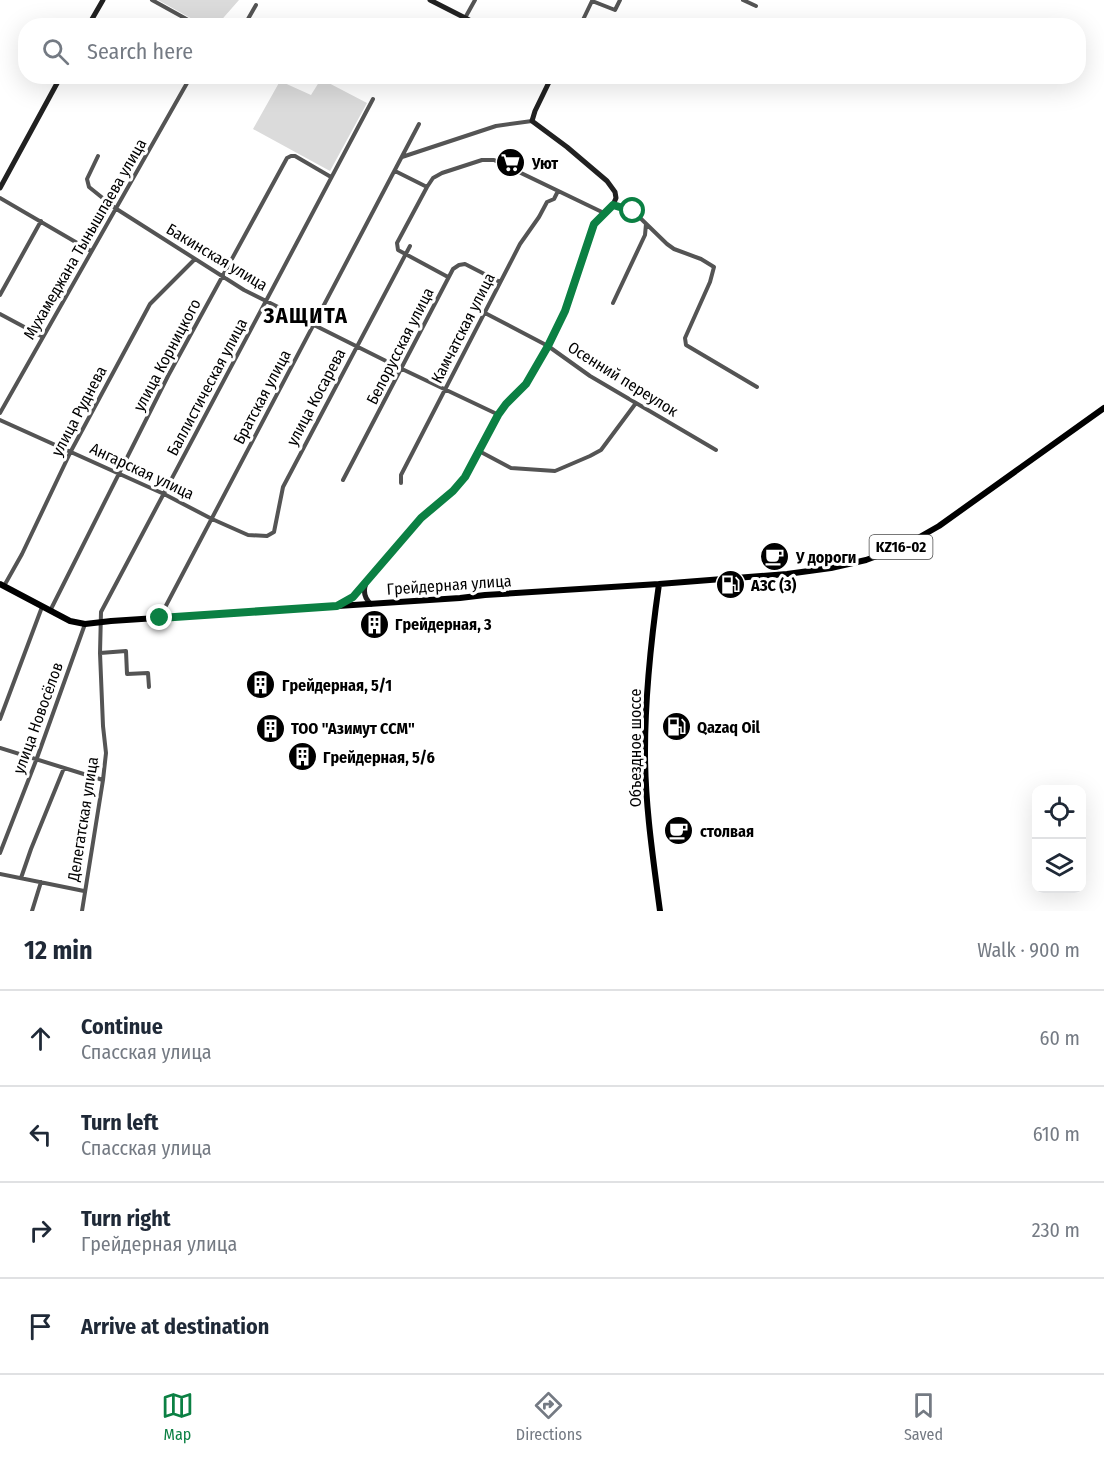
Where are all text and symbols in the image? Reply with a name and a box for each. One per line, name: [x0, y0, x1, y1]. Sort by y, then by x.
search box: [18, 18, 1086, 84]
icon: search: [39, 35, 72, 68]
text: Search here: [87, 38, 193, 65]
street label: Мухамеджана Тынышпаева улица: [20, 135, 150, 343]
supermarket icon: Уют: [495, 147, 527, 179]
place label: Уют: [531, 154, 558, 173]
route start: [619, 197, 645, 223]
street label: Бакинская улица: [163, 219, 271, 295]
street label: Камчатская улица: [427, 270, 499, 386]
street label: Белорусская улица: [362, 284, 438, 408]
street label: улица Корницкого: [129, 296, 205, 414]
district label: ЗАЩИТА: [262, 302, 349, 329]
street label: Баллистическая улица: [163, 315, 251, 459]
street label: Осенний переулок: [564, 337, 682, 421]
street label: улица Косарева: [282, 345, 350, 449]
street label: Братская улица: [229, 346, 295, 447]
street label: улица Руднева: [47, 363, 111, 459]
street label: Ангарская улица: [87, 439, 197, 503]
road number: KZ16-02: [870, 535, 932, 559]
cafe icon: У дороги: [759, 541, 791, 573]
place label: У дороги: [795, 548, 856, 567]
fuel station icon: АЗС (3): [714, 569, 746, 601]
street label: Грейдерная улица: [386, 571, 512, 599]
place label: АЗС (3): [750, 576, 797, 595]
route end: [146, 604, 172, 630]
building icon: Грейдерная, 3: [358, 608, 390, 640]
place label: Грейдерная, 3: [395, 615, 492, 634]
street label: улица Новосёлов: [9, 660, 67, 776]
building icon: Грейдерная, 5/1: [245, 669, 277, 701]
place label: Грейдерная, 5/1: [282, 676, 392, 695]
street label: Объездное шоссе: [626, 689, 645, 807]
fuel station icon: Qazaq Oil: [660, 711, 692, 743]
building icon: ТОО "Азимут ССМ": [254, 712, 286, 744]
place label: Qazaq Oil: [697, 718, 761, 737]
place label: ТОО "Азимут ССМ": [291, 719, 415, 738]
building icon: Грейдерная, 5/6: [286, 741, 318, 773]
place label: Грейдерная, 5/6: [323, 748, 435, 767]
street label: Делегатская улица: [64, 755, 102, 884]
map controls: [1032, 785, 1086, 893]
button: locate: [1032, 785, 1086, 839]
cafe icon: столвая: [663, 815, 695, 847]
place label: столвая: [700, 822, 754, 841]
button: layers: [1032, 839, 1086, 893]
text: 12 min: [24, 935, 93, 966]
text: Walk · 900 m: [977, 938, 1080, 962]
text: Continue: [81, 1013, 163, 1040]
icon: ahead: [24, 1022, 57, 1055]
text: 60 m: [1040, 1026, 1080, 1050]
text: Спасская улица: [81, 1040, 212, 1064]
text: Turn left: [81, 1109, 159, 1136]
icon: left: [24, 1118, 57, 1151]
text: 610 m: [1033, 1122, 1080, 1146]
text: Спасская улица: [81, 1136, 212, 1160]
text: Turn right: [81, 1205, 170, 1232]
icon: right: [24, 1214, 57, 1247]
text: 230 m: [1032, 1218, 1080, 1242]
text: Грейдерная улица: [81, 1232, 237, 1256]
icon: arrive: [24, 1310, 57, 1343]
text: Arrive at destination: [81, 1313, 269, 1340]
tab: Map: [161, 1389, 194, 1444]
tab: Directions: [516, 1389, 582, 1444]
tab: Saved: [904, 1389, 943, 1444]

